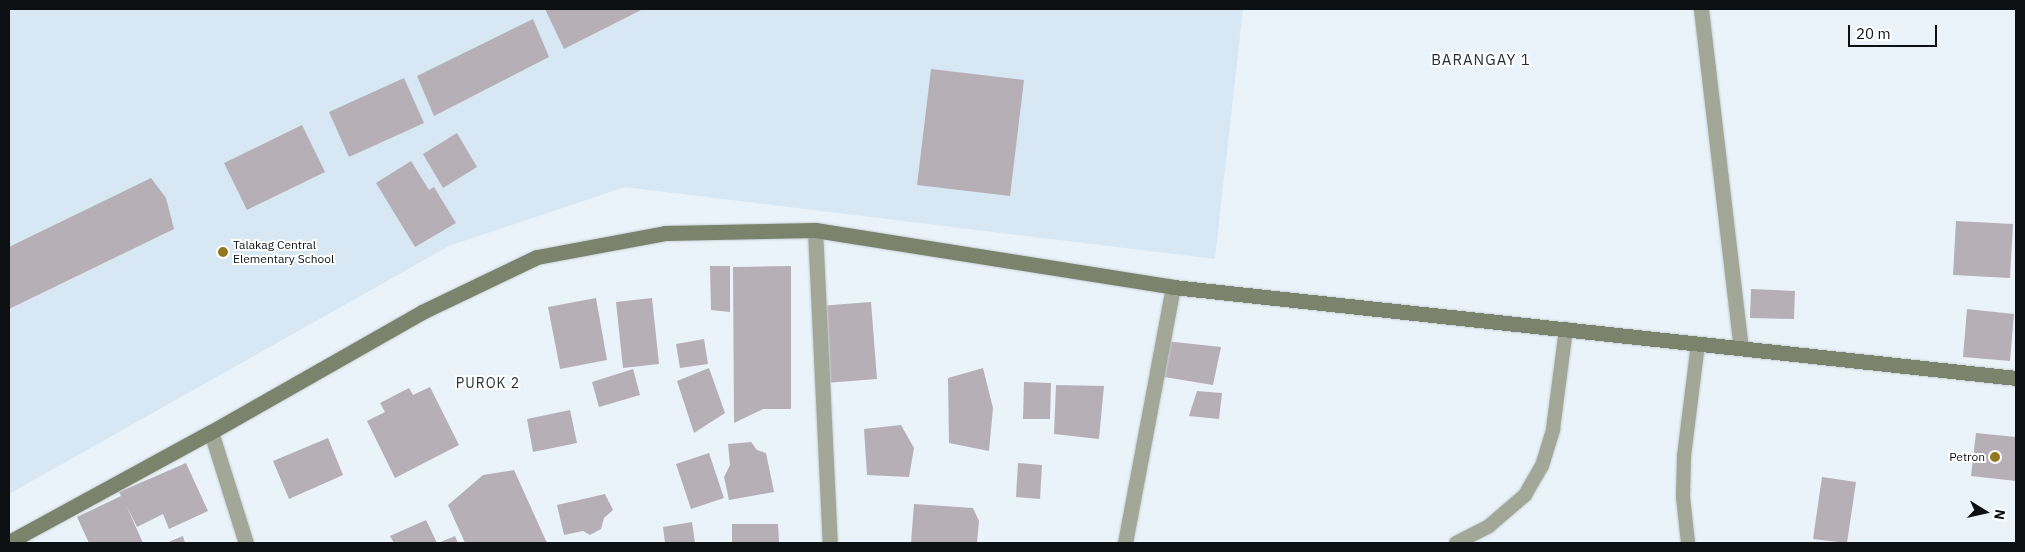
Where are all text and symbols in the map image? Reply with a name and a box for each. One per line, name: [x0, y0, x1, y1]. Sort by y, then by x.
scale bar: [1850, 15, 1939, 47]
text: 20 m: [1856, 24, 1891, 43]
district label: BARANGAY 1: [1430, 51, 1532, 69]
place label: Talakag Central Elementary School: [233, 238, 334, 266]
marker: Talakag Central Elementary School: [217, 246, 229, 258]
district label: PUROK 2: [455, 375, 521, 391]
place label: Petron: [1949, 450, 1985, 464]
marker: Petron: [1989, 451, 2001, 463]
north arrow: [1960, 487, 2010, 537]
text: N: [1990, 508, 2010, 521]

